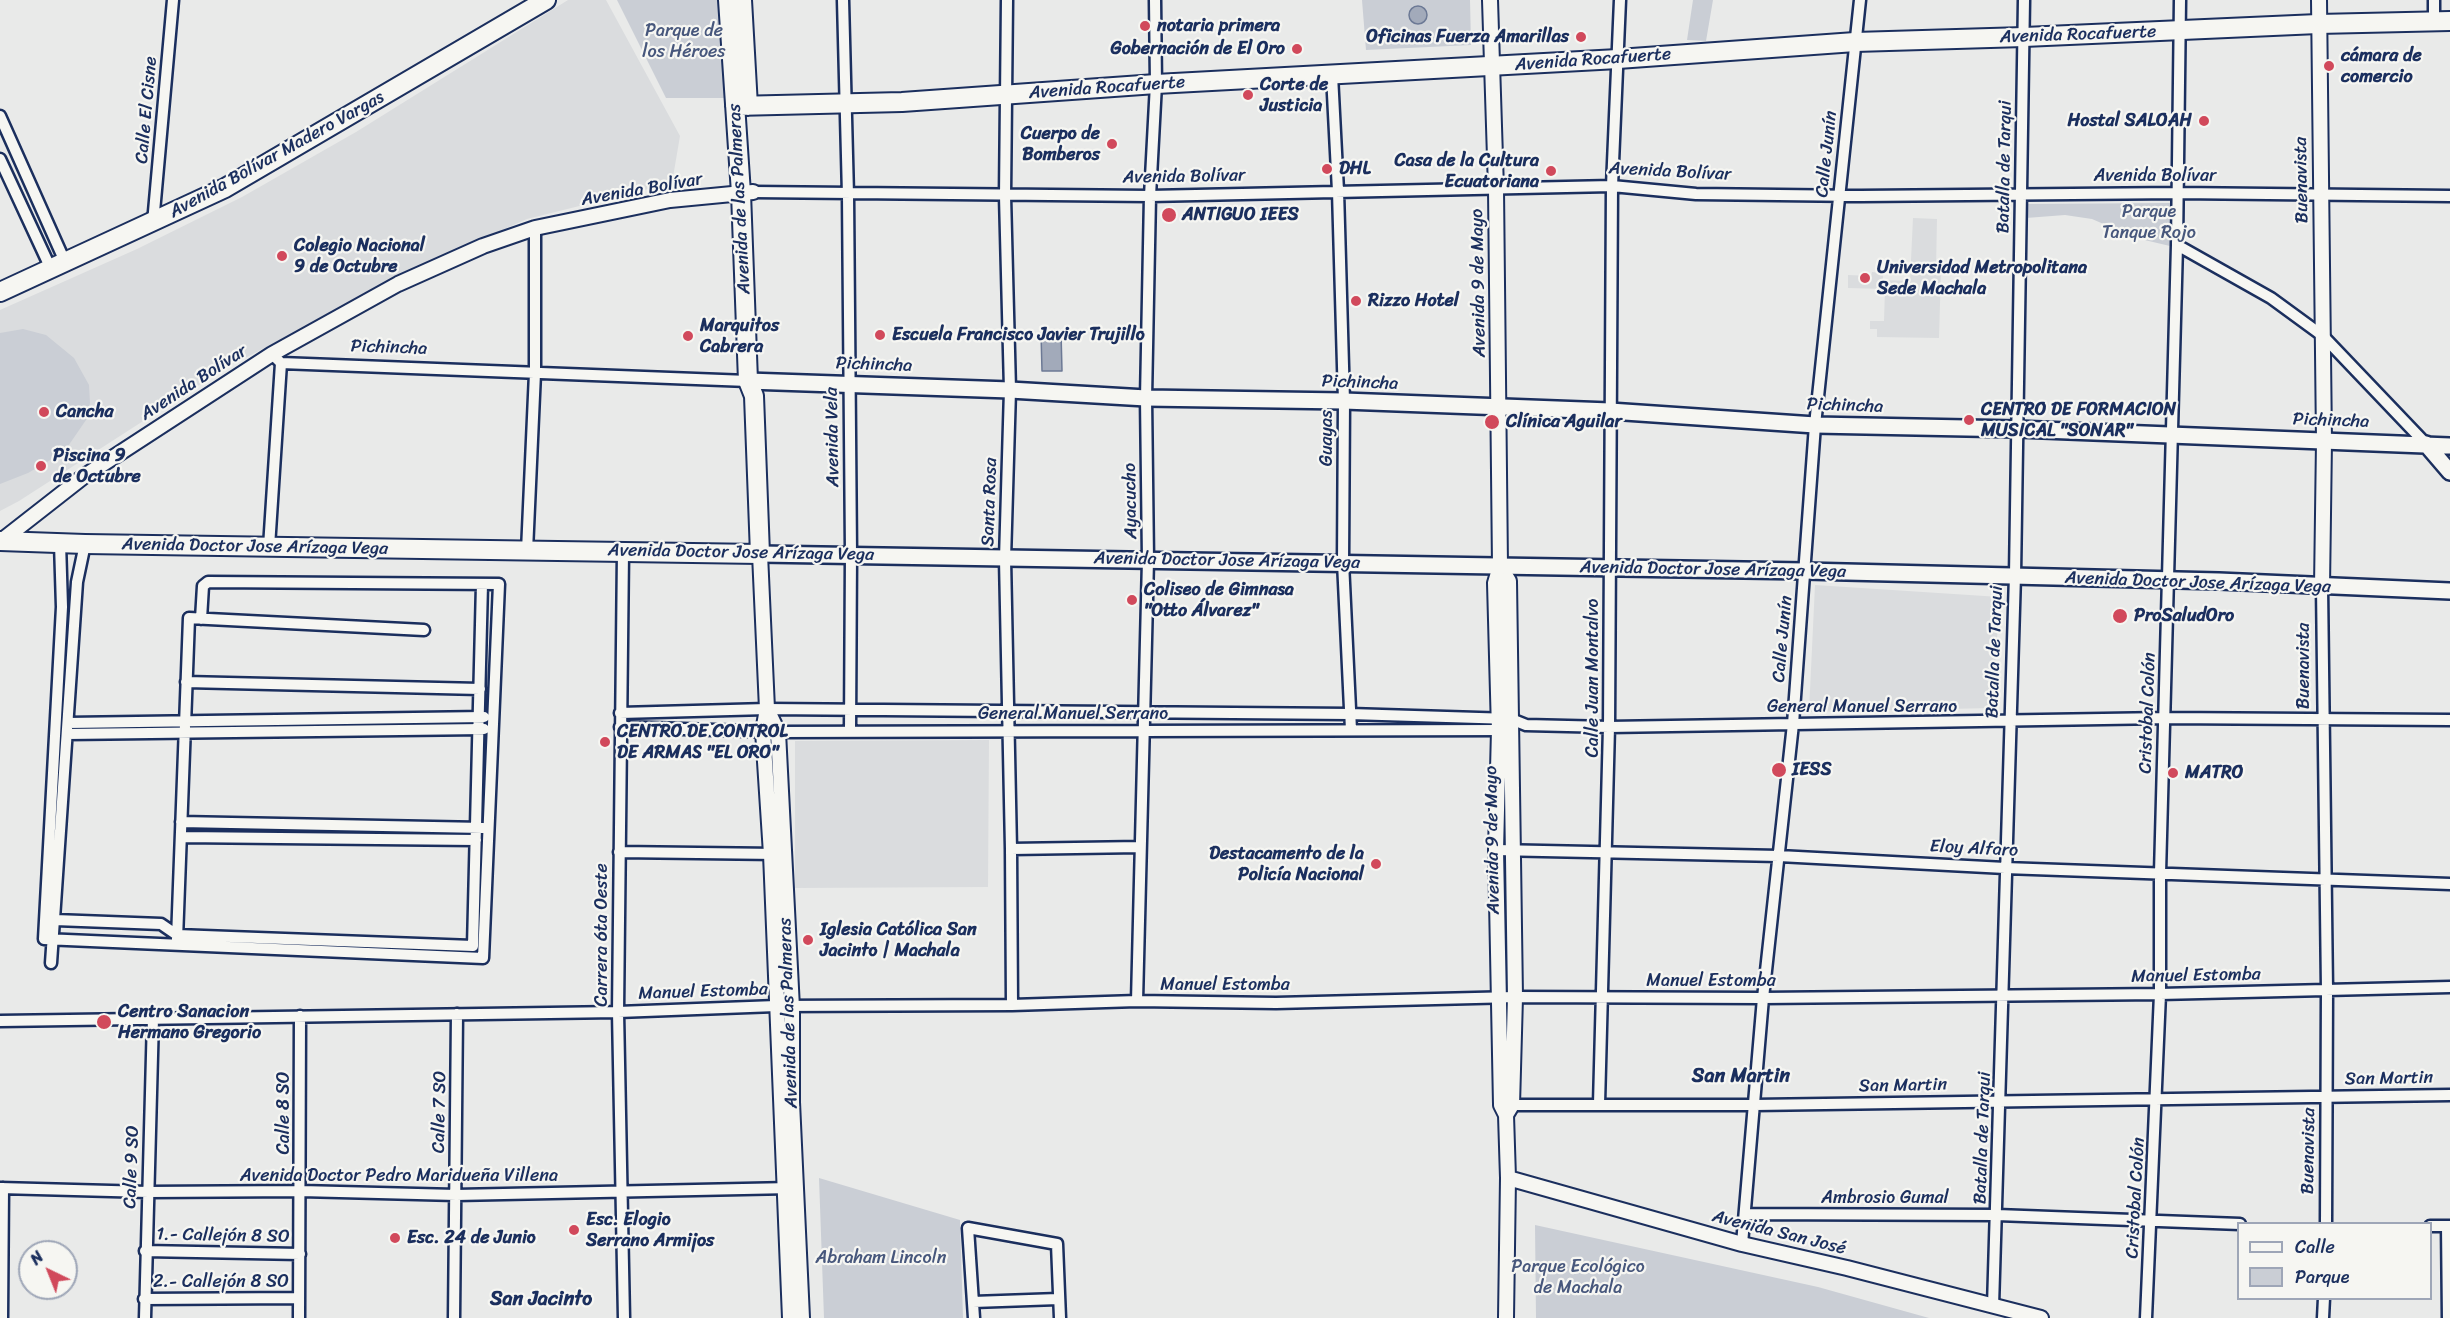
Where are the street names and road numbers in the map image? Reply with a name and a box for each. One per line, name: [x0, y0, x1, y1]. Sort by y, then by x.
street label: Avenida Rocafuerte: [1999, 21, 2157, 49]
street label: Avenida Rocafuerte: [1514, 44, 1672, 76]
street label: Calle El Cisne: [132, 55, 162, 165]
street label: Avenida Rocafuerte: [1028, 72, 1186, 104]
street label: Avenida Bolívar Madero Vargas: [166, 87, 388, 223]
street label: Batalla de Tarqui: [1993, 100, 2017, 234]
street label: Avenida de las Palmeras: [724, 103, 756, 295]
street label: Calle Junín: [1812, 110, 1842, 198]
street label: Buenavista: [2290, 137, 2314, 223]
street label: Avenida Bolívar: [1608, 158, 1732, 186]
street label: Avenida Bolívar: [1122, 165, 1246, 189]
street label: Avenida Bolívar: [2094, 165, 2216, 187]
street label: Avenida Bolívar: [580, 169, 704, 211]
street label: Avenida 9 de Mayo: [1467, 208, 1491, 358]
street label: Pichincha: [350, 336, 428, 360]
street label: Avenida Bolívar: [137, 341, 251, 425]
street label: Pichincha: [835, 353, 913, 377]
street label: Pichincha: [1321, 371, 1399, 395]
street label: Avenida Vela: [821, 387, 845, 487]
street label: Pichincha: [1806, 394, 1884, 418]
street label: Pichincha: [2292, 409, 2370, 433]
street label: Guayas: [1316, 410, 1338, 466]
street label: Santa Rosa: [978, 457, 1002, 547]
street label: Ayacucho: [1120, 463, 1142, 539]
street label: Avenida Doctor Jose Arízaga Vega: [122, 534, 388, 560]
street label: Avenida Doctor Jose Arízaga Vega: [608, 540, 874, 566]
street label: Avenida Doctor Jose Arízaga Vega: [1094, 548, 1360, 574]
street label: Avenida Doctor Jose Arízaga Vega: [1580, 557, 1846, 583]
street label: Avenida Doctor Jose Arízaga Vega: [2065, 568, 2331, 598]
street label: Batalla de Tarqui: [1982, 585, 2008, 719]
street label: Calle Junín: [1768, 595, 1798, 683]
street label: Calle Juan Montalvo: [1582, 599, 1604, 757]
street label: Buenavista: [2293, 623, 2315, 709]
street label: Cristobal Colón: [2135, 652, 2161, 774]
street label: General Manuel Serrano: [1767, 696, 1957, 718]
street label: General Manuel Serrano: [978, 703, 1168, 725]
street label: Avenida 9 de Mayo: [1481, 765, 1505, 915]
street label: Eloy Alfaro: [1929, 836, 2019, 862]
street label: Carrera 6ta Oeste: [591, 863, 613, 1007]
street label: Avenida de las Palmeras: [775, 917, 803, 1109]
street label: Manuel Estomba: [2131, 964, 2261, 988]
street label: Manuel Estomba: [1646, 970, 1776, 992]
street label: Manuel Estomba: [1160, 974, 1290, 996]
street label: Manuel Estomba: [638, 979, 768, 1005]
street label: San Martin: [2345, 1067, 2433, 1091]
street label: Calle 7 SO: [428, 1071, 452, 1153]
street label: Batalla de Tarqui: [1970, 1071, 1996, 1205]
street label: Calle 8 SO: [273, 1072, 295, 1154]
street label: San Martin: [1859, 1074, 1947, 1098]
street label: Buenavista: [2297, 1108, 2321, 1194]
street label: Calle 9 SO: [120, 1125, 144, 1209]
street label: Cristobal Colón: [2122, 1137, 2150, 1259]
street label: Avenida Doctor Pedro Maridueña Villena: [240, 1165, 558, 1187]
street label: Ambrosio Gumal: [1821, 1187, 1949, 1209]
street label: Avenida San José: [1710, 1206, 1848, 1260]
street label: 1.- Callejón 8 SO: [156, 1224, 290, 1248]
street label: 2.- Callejón 8 SO: [153, 1271, 289, 1293]

